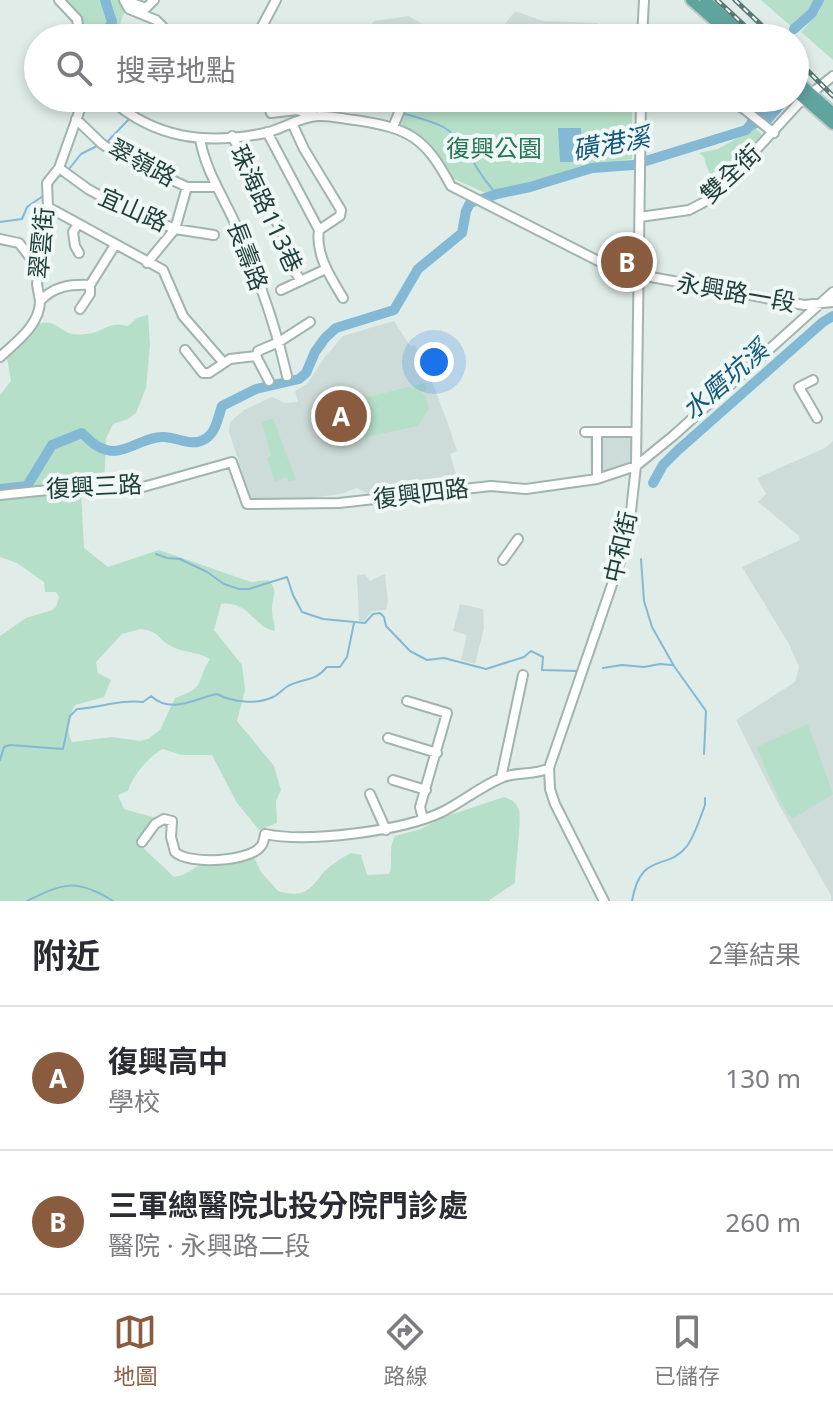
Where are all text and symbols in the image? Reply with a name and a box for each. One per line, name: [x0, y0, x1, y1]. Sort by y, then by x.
search box: [24, 24, 809, 112]
icon: search: [52, 46, 96, 90]
text: 搜尋地點: [116, 49, 236, 90]
water label: 磺港溪: [569, 117, 656, 168]
street label: 翠嶺路: [103, 130, 182, 193]
park label: 復興公園: [446, 131, 542, 164]
street label: 雙全街: [692, 136, 768, 210]
street label: 珠海路113巷: [223, 139, 311, 278]
street label: 宜山路: [94, 179, 173, 238]
street label: 翠雲街: [21, 206, 60, 280]
street label: 長壽路: [220, 216, 277, 295]
pin: B: [601, 232, 653, 292]
street label: 永興路一段: [674, 265, 798, 318]
water label: 水磨坑溪: [673, 329, 778, 427]
your location: [414, 342, 454, 382]
pin: A: [315, 386, 367, 446]
street label: 復興三路: [45, 467, 143, 504]
street label: 復興四路: [371, 470, 470, 515]
street label: 中和街: [595, 508, 644, 585]
text: 附近: [32, 932, 100, 978]
text: 2筆結果: [708, 936, 801, 972]
text: 復興高中: [108, 1040, 228, 1081]
text: A: [49, 1060, 67, 1096]
text: 130 m: [725, 1060, 801, 1096]
text: 學校: [108, 1083, 160, 1119]
text: 三軍總醫院北投分院門診處: [108, 1184, 468, 1225]
text: B: [49, 1204, 67, 1240]
text: 260 m: [725, 1204, 801, 1240]
text: 醫院 · 永興路二段: [108, 1227, 311, 1263]
tab: 地圖: [113, 1310, 157, 1390]
tab: 路線: [383, 1310, 428, 1390]
tab: 已儲存: [654, 1310, 720, 1390]

